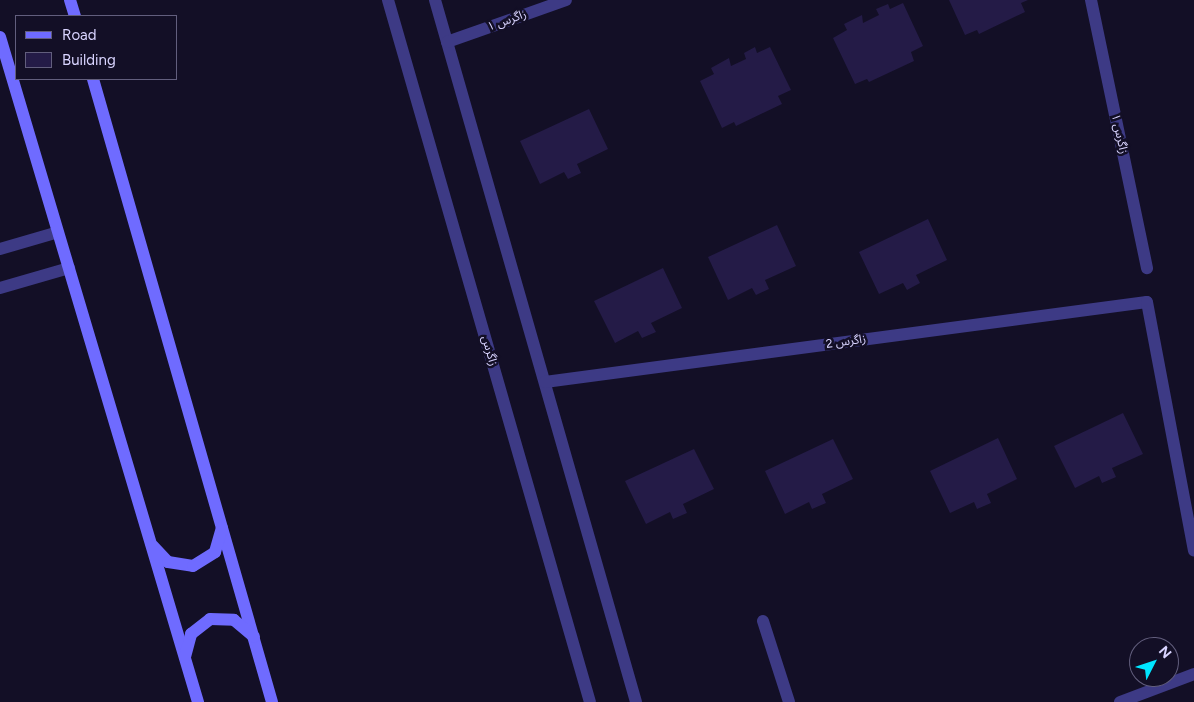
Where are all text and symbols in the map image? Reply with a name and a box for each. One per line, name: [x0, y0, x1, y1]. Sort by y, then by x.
street label: زاگرس ۱: [485, 7, 529, 35]
legend: [15, 15, 178, 80]
text: Road: [62, 26, 97, 44]
text: Building: [62, 51, 116, 69]
street label: زاگرس ۱: [1108, 113, 1130, 155]
street label: زاگرس 2: [825, 332, 867, 352]
street label: زاگرس: [478, 334, 500, 368]
north arrow: [1129, 637, 1179, 687]
text: N: [1155, 643, 1175, 662]

